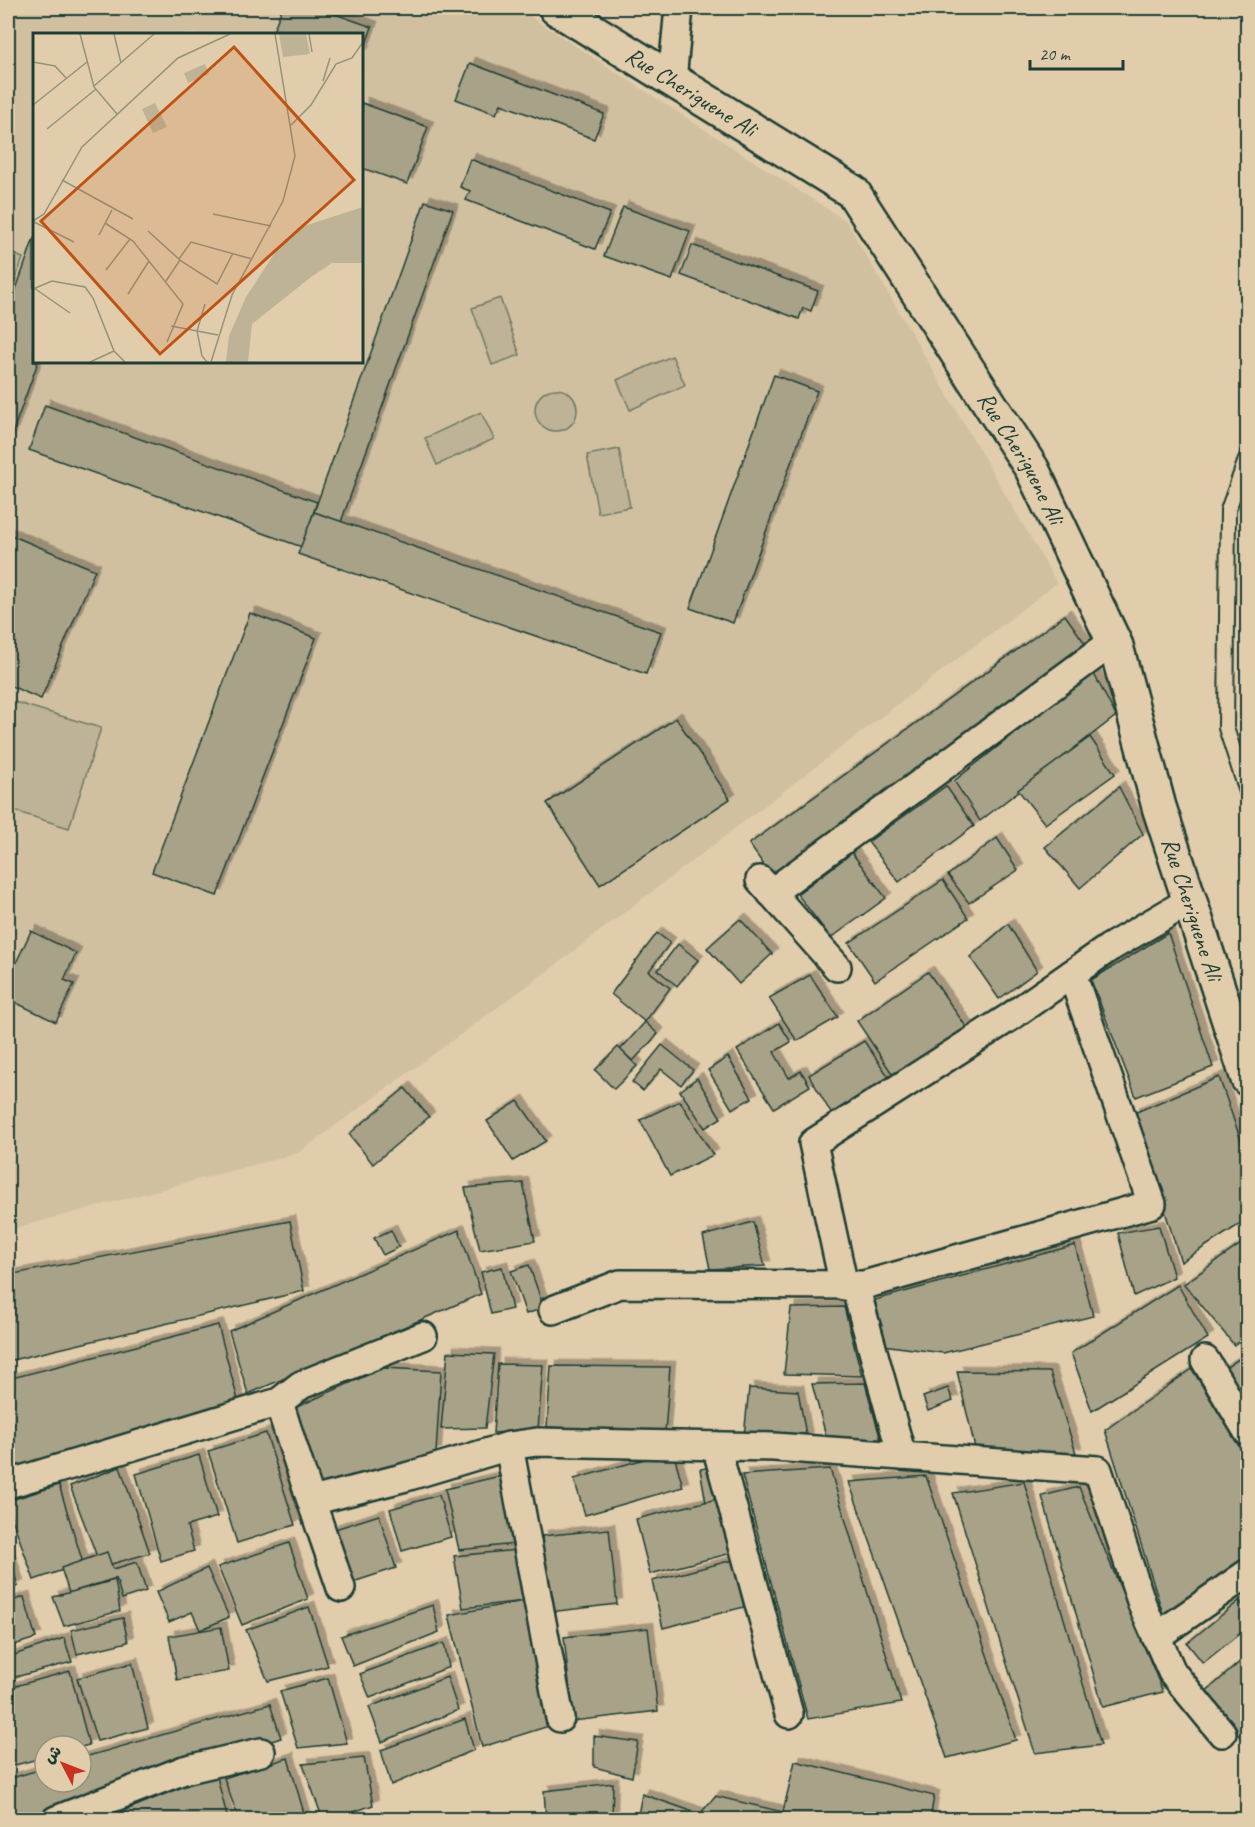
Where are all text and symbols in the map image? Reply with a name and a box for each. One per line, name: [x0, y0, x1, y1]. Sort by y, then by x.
inset map: [33, 33, 363, 363]
scale bar: [1030, 33, 1123, 71]
street label: Rue Cheriguene Ali: [620, 40, 764, 145]
text: 20 m: [1039, 43, 1072, 65]
street label: Rue Cheriguene Ali: [971, 386, 1072, 531]
street label: Rue Cheriguene Ali: [1155, 834, 1231, 987]
north arrow: [33, 1734, 93, 1794]
text: ش: [39, 1741, 66, 1768]

